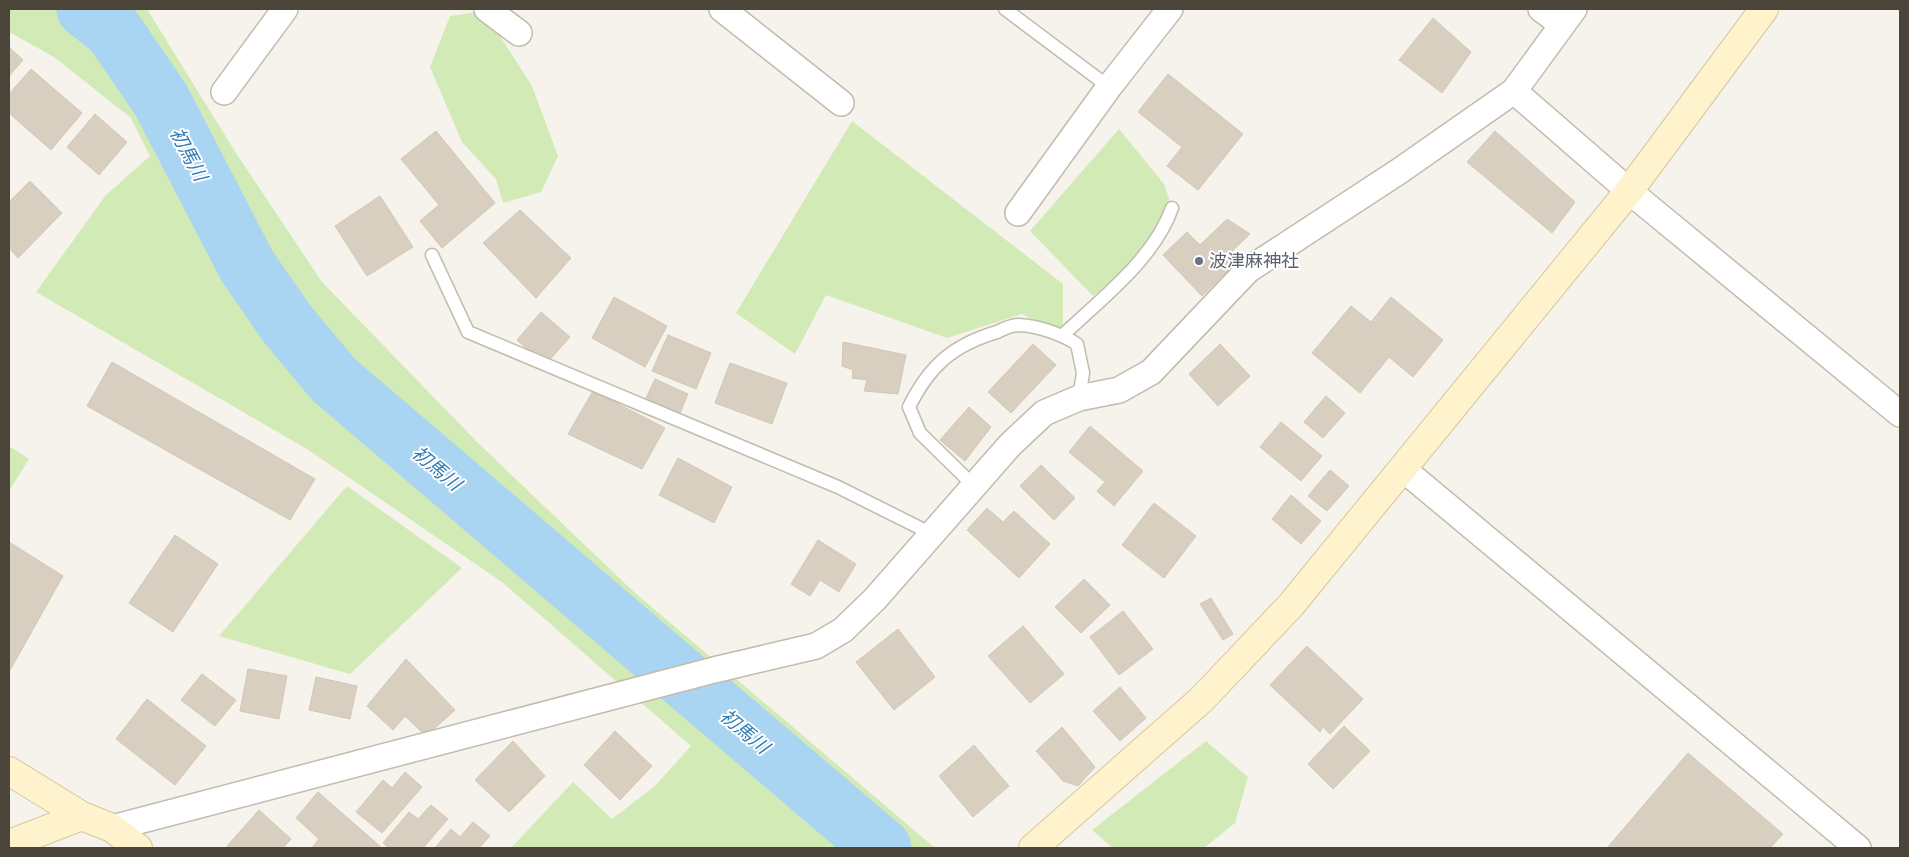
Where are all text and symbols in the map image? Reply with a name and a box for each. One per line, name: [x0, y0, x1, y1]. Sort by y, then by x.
water label: 初馬川: [164, 123, 215, 187]
place label: 波津麻神社: [1209, 248, 1299, 273]
marker: 波津麻神社: [1193, 255, 1205, 267]
water label: 初馬川: [407, 440, 469, 498]
water label: 初馬川: [715, 703, 777, 761]

